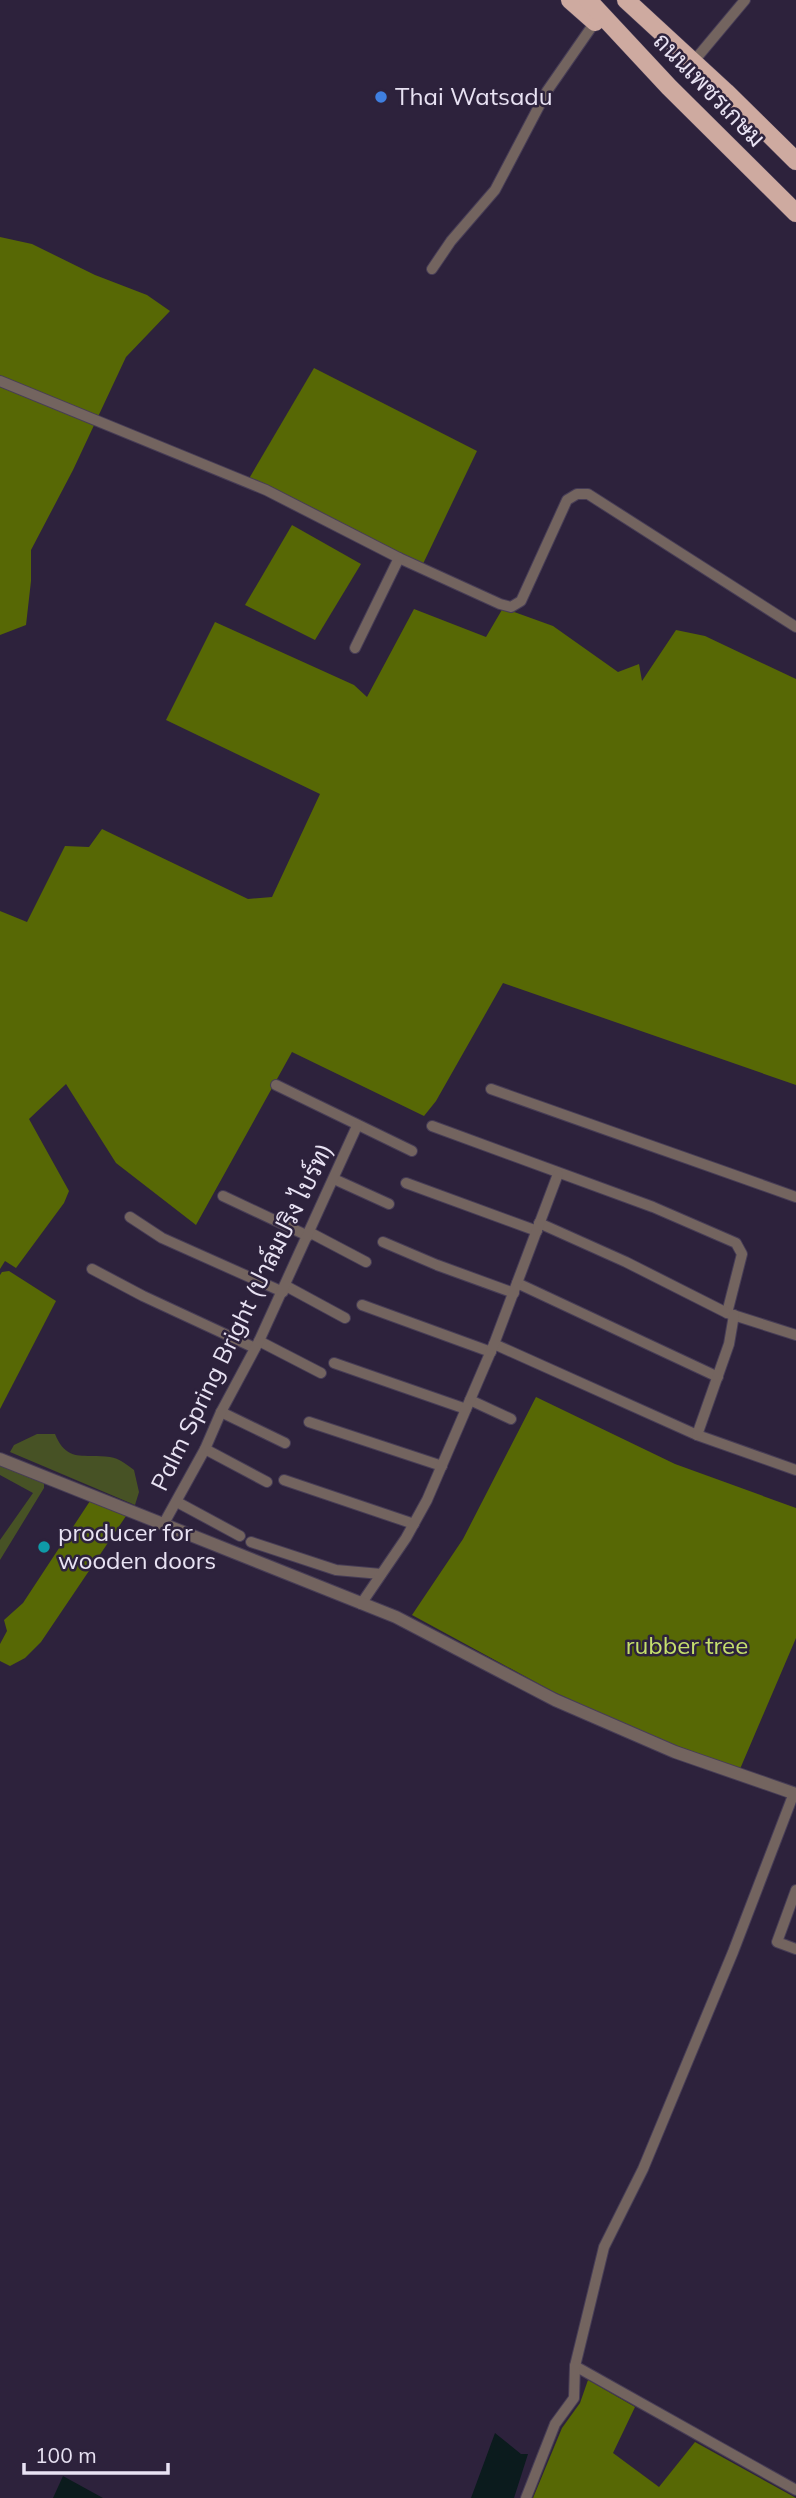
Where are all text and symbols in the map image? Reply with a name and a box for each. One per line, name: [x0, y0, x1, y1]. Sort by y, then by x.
street label: ถนนเพชรเกษม: [648, 26, 772, 153]
place label: Thai Watsadu: [395, 81, 553, 111]
marker: Thai Watsadu: [373, 89, 389, 105]
street label: Palm Spring Bright (ปาล์มปริง ไบร์ท): [144, 1138, 339, 1495]
place label: producer for wooden doors: [58, 1517, 216, 1575]
marker: producer for wooden doors: [36, 1539, 52, 1555]
park label: rubber tree: [626, 1630, 748, 1660]
scale bar: [24, 2432, 168, 2476]
text: 100 m: [35, 2442, 97, 2468]

